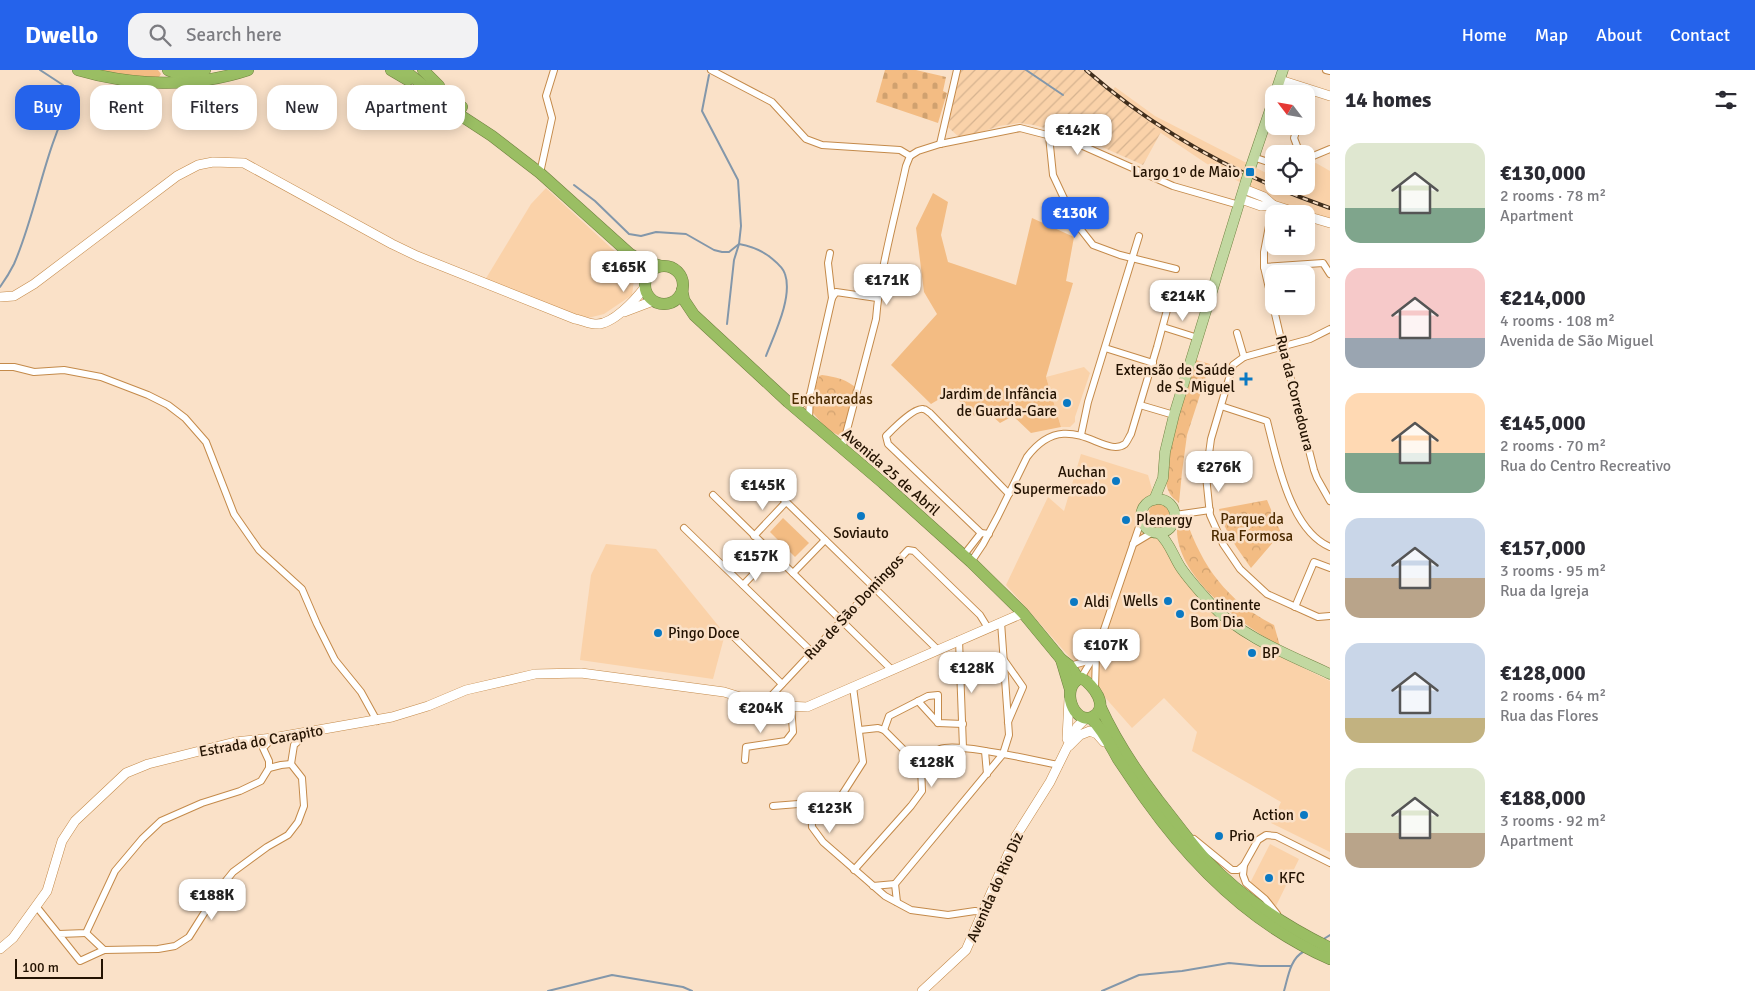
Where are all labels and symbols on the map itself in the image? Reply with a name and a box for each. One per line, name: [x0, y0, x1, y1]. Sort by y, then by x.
north arrow: [1265, 85, 1315, 135]
pin: €142K: [1043, 114, 1113, 156]
place label: Largo 1º de Maio: [1132, 163, 1240, 181]
marker: Largo 1º de Maio: [1244, 166, 1256, 178]
pin: €130K: [1040, 196, 1110, 239]
pin: €165K: [589, 250, 659, 293]
pin: €171K: [852, 264, 922, 306]
pin: €214K: [1148, 280, 1218, 322]
street label: Rua da Corredoura: [1272, 333, 1318, 453]
place label: Extensão de Saúde de S. Miguel: [1115, 361, 1235, 396]
marker: Extensão de Saúde de S. Miguel: [1239, 372, 1253, 386]
place label: Jardim de Infância de Guarda-Gare: [939, 385, 1057, 420]
park label: Encharcadas: [791, 390, 873, 408]
marker: Jardim de Infância de Guarda-Gare: [1061, 397, 1073, 409]
street label: Avenida 25 de Abril: [838, 425, 944, 519]
pin: €276K: [1184, 450, 1254, 493]
place label: Auchan Supermercado: [1013, 463, 1106, 498]
pin: €145K: [728, 468, 798, 511]
marker: Auchan Supermercado: [1110, 475, 1122, 487]
marker: Soviauto: [855, 510, 867, 522]
park label: Parque da Rua Formosa: [1211, 510, 1293, 545]
place label: Plenergy: [1136, 511, 1192, 529]
marker: Plenergy: [1120, 514, 1132, 526]
place label: Soviauto: [833, 524, 889, 542]
pin: €157K: [721, 540, 791, 582]
street label: Rua de São Domingos: [801, 550, 908, 663]
place label: Wells: [1123, 592, 1158, 610]
place label: Aldi: [1084, 593, 1109, 611]
marker: Wells: [1162, 595, 1174, 607]
marker: Aldi: [1068, 596, 1080, 608]
place label: Continente Bom Dia: [1190, 596, 1261, 631]
marker: Continente Bom Dia: [1174, 608, 1186, 620]
place label: Pingo Doce: [668, 624, 740, 642]
marker: Pingo Doce: [652, 627, 664, 639]
pin: €107K: [1071, 628, 1141, 671]
place label: BP: [1262, 644, 1280, 662]
marker: BP: [1246, 647, 1258, 659]
pin: €128K: [937, 652, 1007, 694]
pin: €204K: [726, 692, 796, 734]
street label: Estrada do Carapito: [198, 721, 325, 761]
pin: €128K: [897, 746, 967, 788]
pin: €123K: [795, 792, 865, 834]
place label: Action: [1252, 806, 1294, 824]
marker: Action: [1298, 809, 1310, 821]
place label: Prio: [1229, 827, 1255, 845]
street label: Avenida do Rio Diz: [963, 829, 1027, 945]
marker: Prio: [1213, 830, 1225, 842]
place label: KFC: [1279, 869, 1305, 887]
marker: KFC: [1263, 872, 1275, 884]
pin: €188K: [177, 878, 247, 921]
scale bar: [15, 956, 102, 979]

